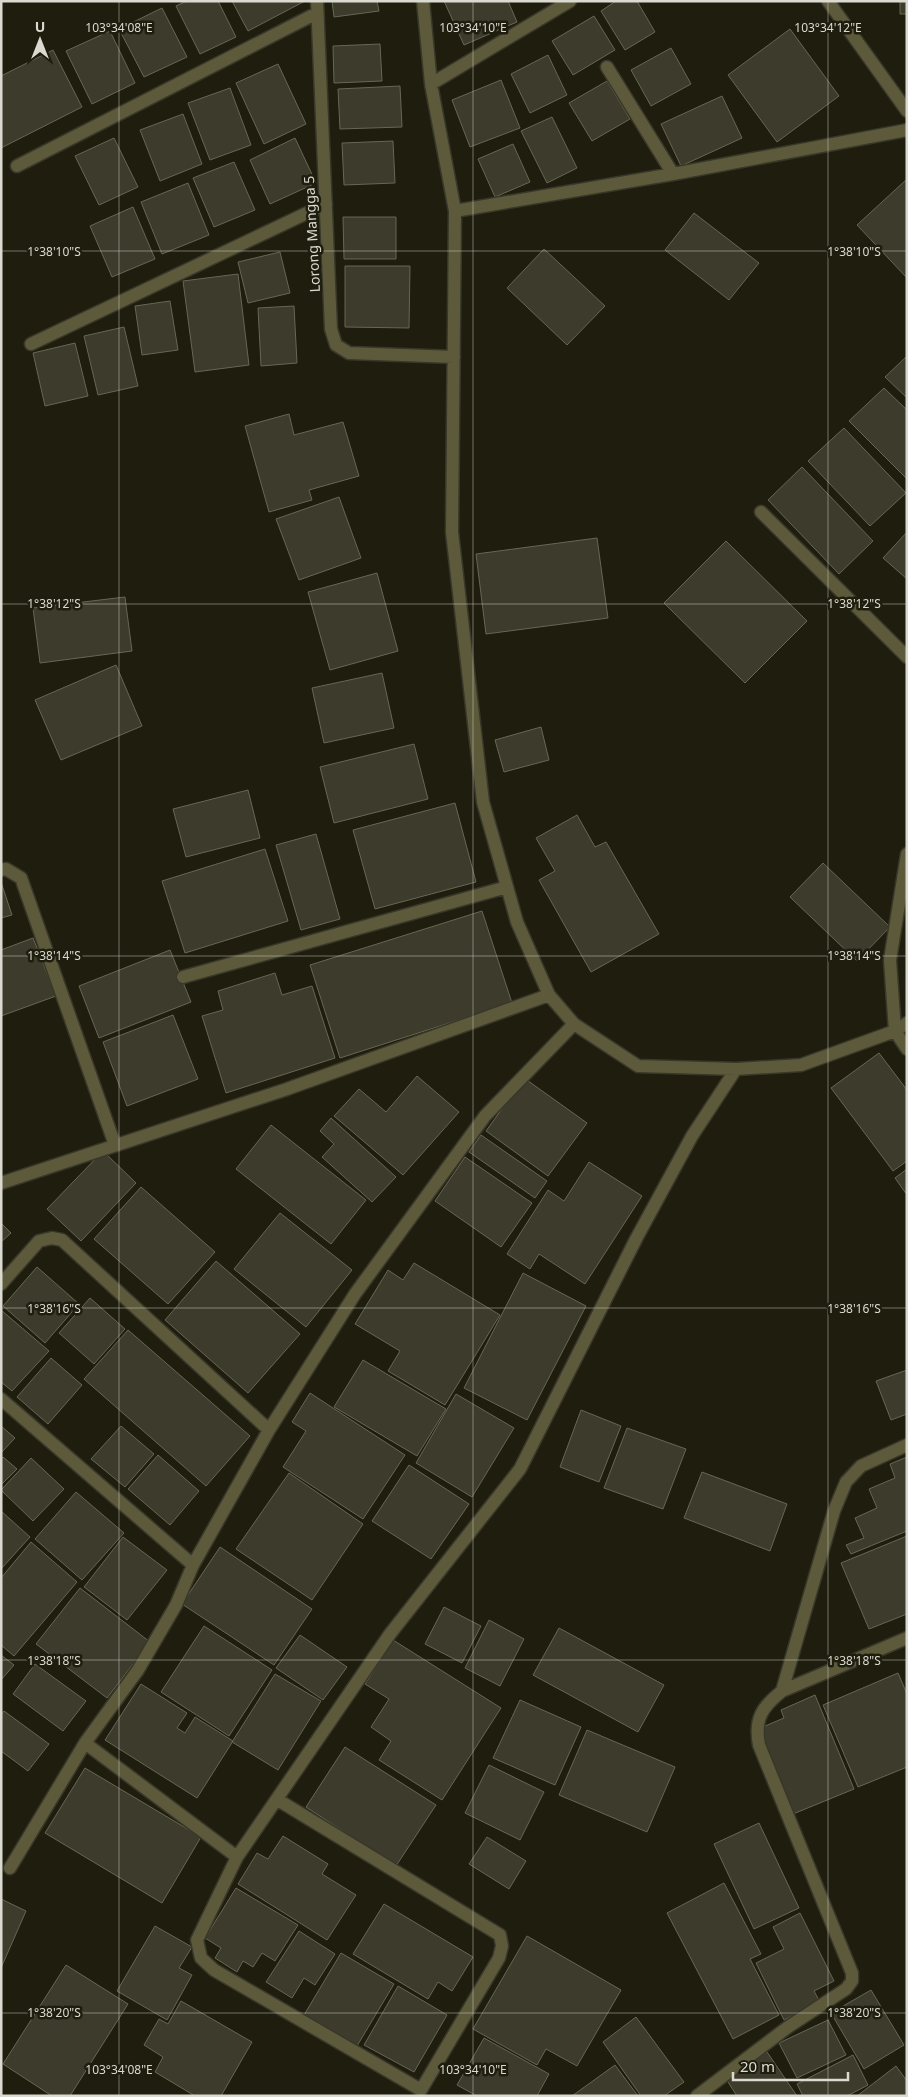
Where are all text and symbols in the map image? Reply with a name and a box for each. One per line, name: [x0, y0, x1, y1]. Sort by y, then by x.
north arrow: [15, 15, 65, 65]
text: U: [35, 17, 45, 36]
text: 103°34'08"E: [85, 19, 153, 36]
text: 103°34'10"E: [439, 19, 507, 36]
text: 103°34'12"E: [794, 19, 862, 36]
street label: Lorong Mangga 5: [299, 175, 324, 293]
text: 1°38'10"S: [27, 243, 81, 260]
text: 1°38'10"S: [827, 243, 881, 260]
text: 1°38'12"S: [27, 595, 81, 612]
text: 1°38'12"S: [827, 595, 881, 612]
text: 1°38'14"S: [27, 947, 81, 964]
text: 1°38'14"S: [827, 947, 881, 964]
text: 1°38'16"S: [27, 1300, 81, 1317]
text: 1°38'16"S: [827, 1300, 881, 1317]
text: 1°38'18"S: [27, 1652, 81, 1669]
text: 1°38'18"S: [827, 1652, 881, 1669]
text: 1°38'20"S: [27, 2004, 81, 2021]
text: 1°38'20"S: [827, 2004, 881, 2021]
scale bar: [733, 2050, 848, 2082]
text: 20 m: [740, 2056, 775, 2076]
text: 103°34'08"E: [85, 2061, 153, 2078]
text: 103°34'10"E: [439, 2061, 507, 2078]

